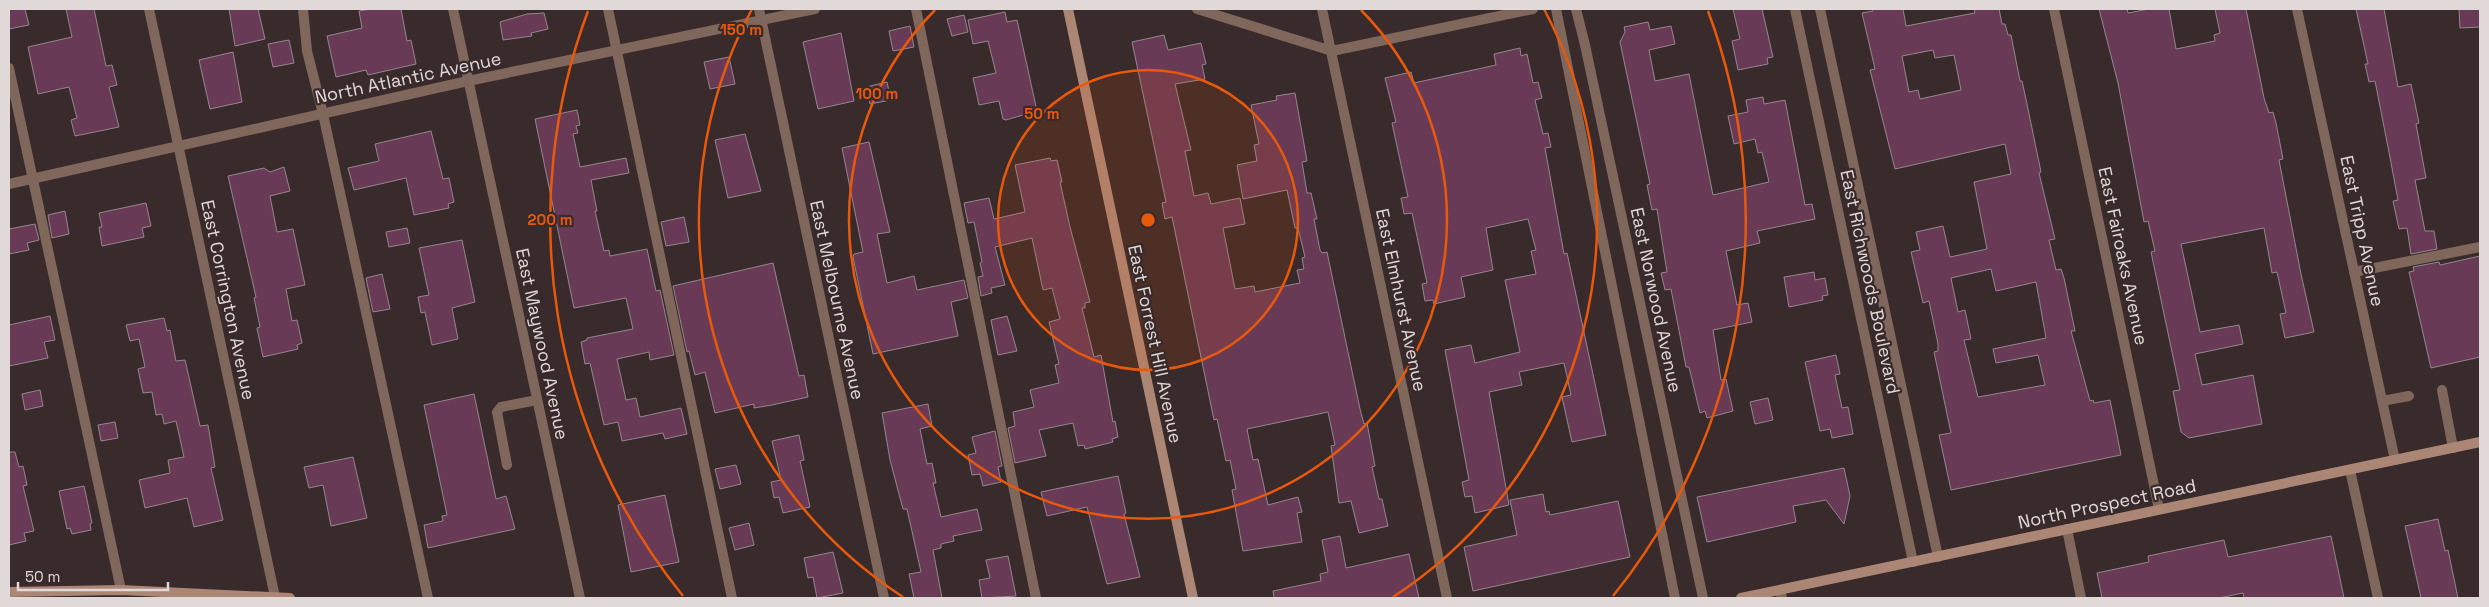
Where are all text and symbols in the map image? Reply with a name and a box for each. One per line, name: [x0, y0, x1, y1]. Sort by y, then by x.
text: 150 m: [720, 20, 762, 39]
street label: North Atlantic Avenue: [313, 47, 503, 108]
text: 100 m: [856, 84, 898, 103]
text: 50 m: [1024, 104, 1060, 123]
street label: East Tripp Avenue: [2335, 153, 2390, 308]
street label: East Fairoaks Avenue: [2093, 165, 2154, 347]
street label: East Richwoods Boulevard: [1835, 168, 1906, 396]
street label: East Corrington Avenue: [196, 198, 261, 402]
street label: East Melbourne Avenue: [805, 198, 870, 402]
street label: East Norwood Avenue: [1626, 205, 1687, 394]
street label: East Elmhurst Avenue: [1371, 206, 1432, 394]
text: 200 m: [528, 210, 572, 229]
centre of rings: [1139, 211, 1157, 229]
street label: East Forrest Hill Avenue: [1123, 243, 1188, 445]
street label: East Maywood Avenue: [511, 246, 574, 442]
street label: North Prospect Road: [2016, 473, 2198, 534]
scale bar: [18, 560, 168, 592]
text: 50 m: [25, 567, 60, 586]

